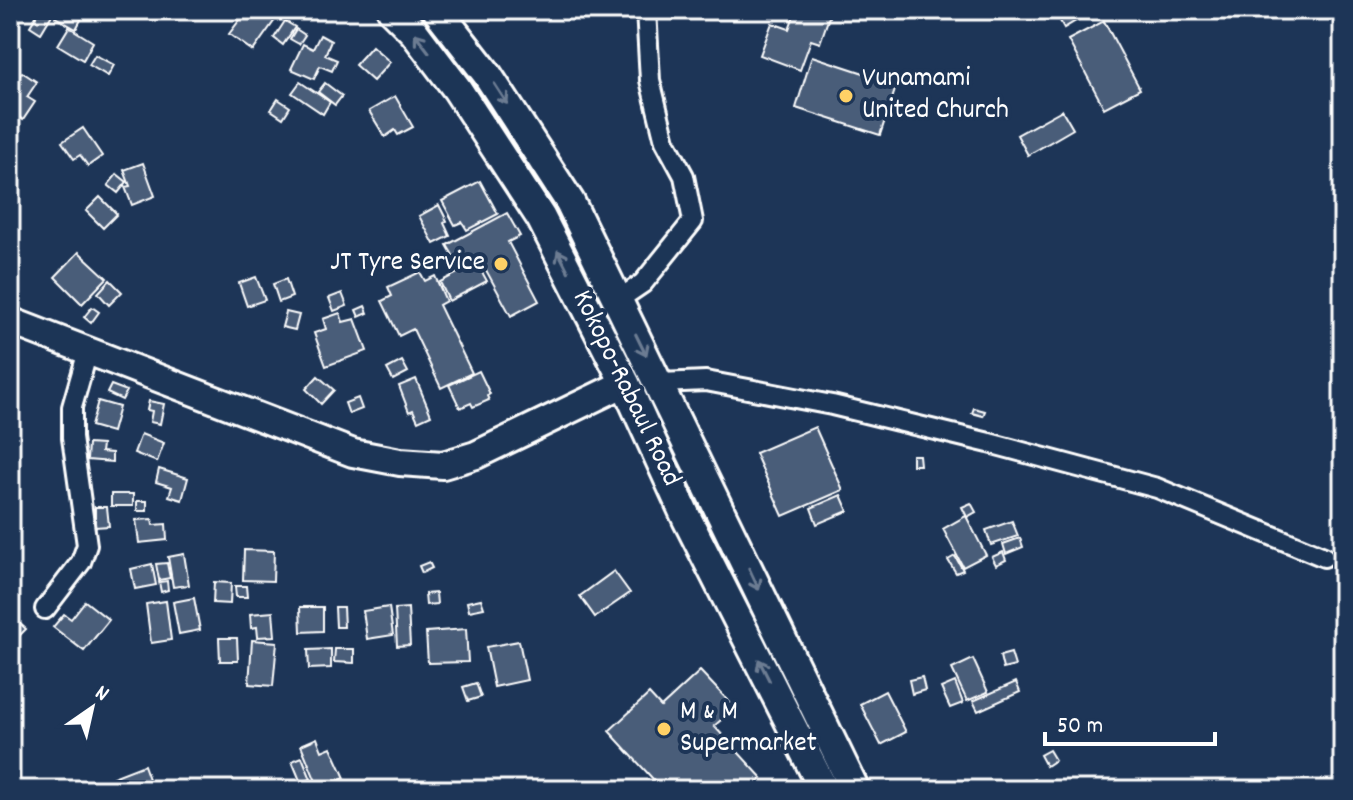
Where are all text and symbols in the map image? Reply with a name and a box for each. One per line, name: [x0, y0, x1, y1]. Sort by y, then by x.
one-way arrow: [413, 33, 430, 54]
place label: Vunamami United Church: [862, 60, 1009, 132]
one-way arrow: [492, 83, 509, 105]
marker: Vunamami United Church: [837, 87, 855, 105]
place label: JT Tyre Service: [330, 244, 485, 284]
one-way arrow: [555, 250, 570, 274]
marker: JT Tyre Service: [492, 255, 510, 273]
street label: Kokopo-Rabaul Road: [560, 284, 690, 494]
one-way arrow: [634, 333, 649, 357]
one-way arrow: [747, 567, 762, 591]
one-way arrow: [755, 659, 771, 683]
north arrow: [52, 668, 132, 748]
text: N: [88, 678, 115, 710]
place label: M & M Supermarket: [680, 693, 817, 765]
scale bar: [1045, 696, 1215, 746]
text: 50 m: [1057, 710, 1103, 744]
marker: M & M Supermarket: [655, 720, 673, 738]

